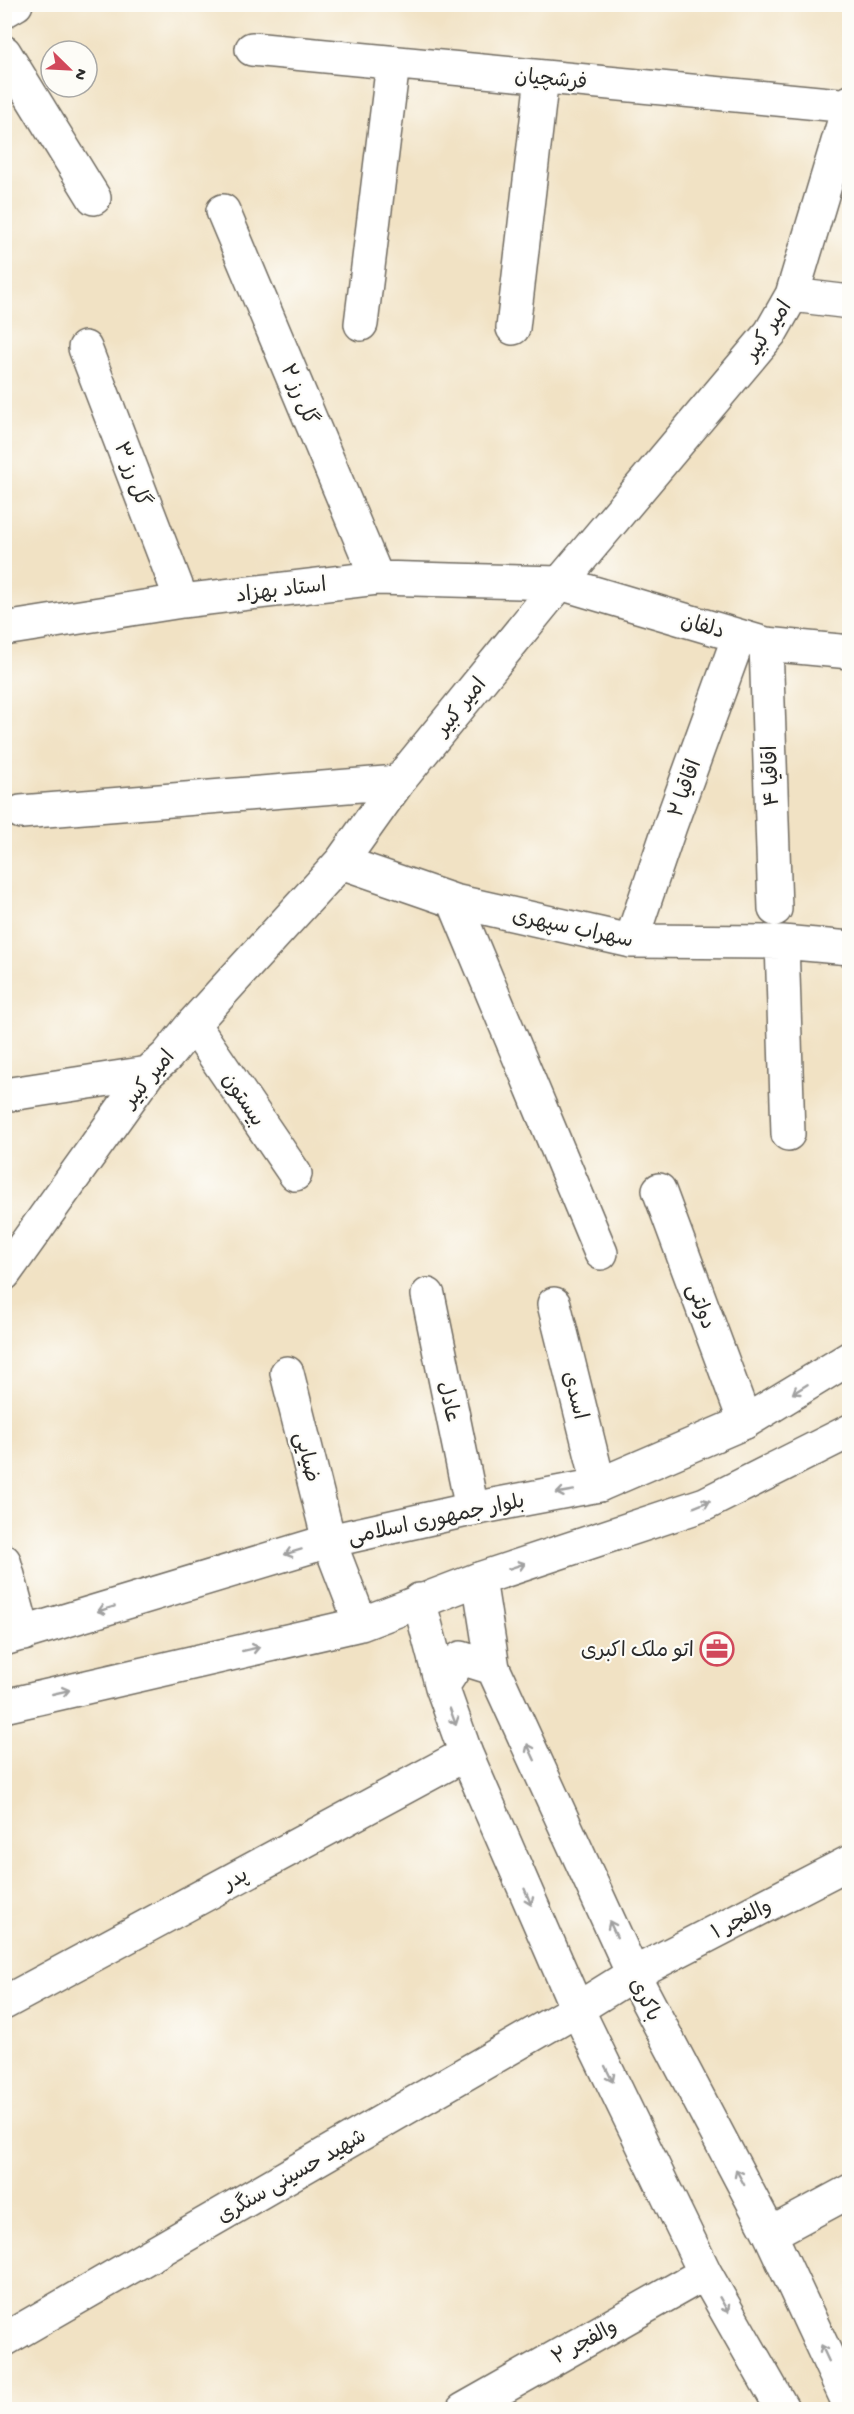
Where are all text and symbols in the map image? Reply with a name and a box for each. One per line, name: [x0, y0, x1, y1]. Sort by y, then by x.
north arrow: [39, 39, 99, 99]
text: N: [68, 65, 90, 83]
street label: فرشچیان: [513, 66, 588, 97]
street label: امیر کبیر: [739, 297, 799, 369]
street label: گل رز ۲: [273, 360, 324, 430]
street label: گل رز ۳: [106, 438, 156, 511]
street label: استاد بهزاد: [235, 575, 328, 610]
street label: دلفان: [677, 610, 727, 646]
street label: امیر کبیر: [430, 674, 494, 744]
street label: اقاقیا ۴: [760, 745, 787, 807]
street label: اقاقیا ۲: [665, 757, 709, 821]
street label: سهراب سپهری: [509, 905, 635, 955]
street label: امیر کبیر: [118, 1046, 182, 1116]
street label: بیستون: [214, 1069, 268, 1133]
street label: دولتی: [679, 1281, 718, 1333]
street label: اسدی: [555, 1369, 591, 1423]
street label: عادل: [430, 1379, 463, 1426]
one-way arrow: [792, 1383, 809, 1395]
street label: ضیایی: [286, 1430, 323, 1485]
one-way arrow: [555, 1487, 575, 1498]
street label: بلوار جمهوری اسلامی: [346, 1490, 527, 1552]
one-way arrow: [692, 1498, 711, 1509]
one-way arrow: [284, 1548, 303, 1559]
one-way arrow: [507, 1560, 526, 1571]
one-way arrow: [97, 1604, 116, 1615]
office icon: اتو ملک اکبری: [699, 1631, 735, 1667]
place label: اتو ملک اکبری: [581, 1640, 694, 1665]
one-way arrow: [242, 1642, 261, 1654]
one-way arrow: [52, 1686, 71, 1698]
one-way arrow: [448, 1707, 459, 1726]
one-way arrow: [525, 1744, 537, 1762]
street label: پدر: [218, 1864, 253, 1899]
one-way arrow: [523, 1887, 534, 1905]
street label: والفجر ۱: [708, 1895, 777, 1947]
one-way arrow: [606, 1921, 618, 1939]
street label: باکری: [621, 1975, 664, 2027]
one-way arrow: [603, 2065, 615, 2083]
street label: شهید حسینی سنگری: [212, 2123, 372, 2231]
one-way arrow: [734, 2169, 745, 2187]
one-way arrow: [718, 2296, 730, 2313]
street label: والفجر ۲: [549, 2316, 623, 2372]
one-way arrow: [818, 2344, 829, 2362]

